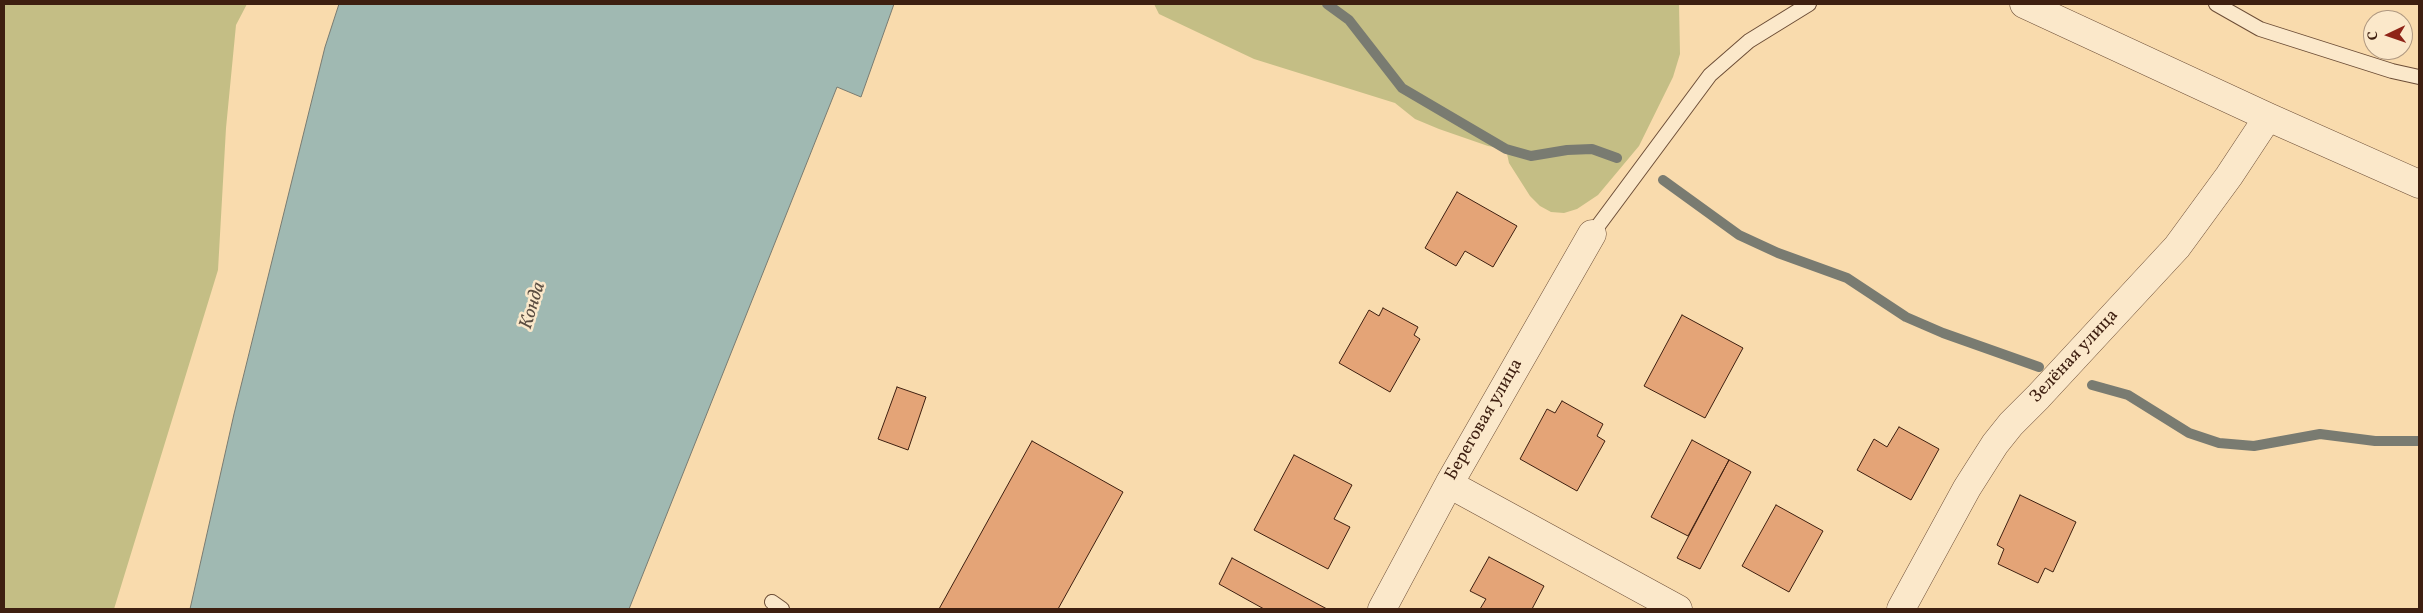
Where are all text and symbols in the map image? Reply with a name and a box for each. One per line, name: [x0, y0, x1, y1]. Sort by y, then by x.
north arrow: [2363, 10, 2413, 60]
text: С: [2364, 31, 2383, 41]
water label: Конда: [516, 280, 552, 332]
street label: Зелёная улица: [2026, 306, 2124, 408]
street label: Береговая улица: [1441, 355, 1529, 485]

